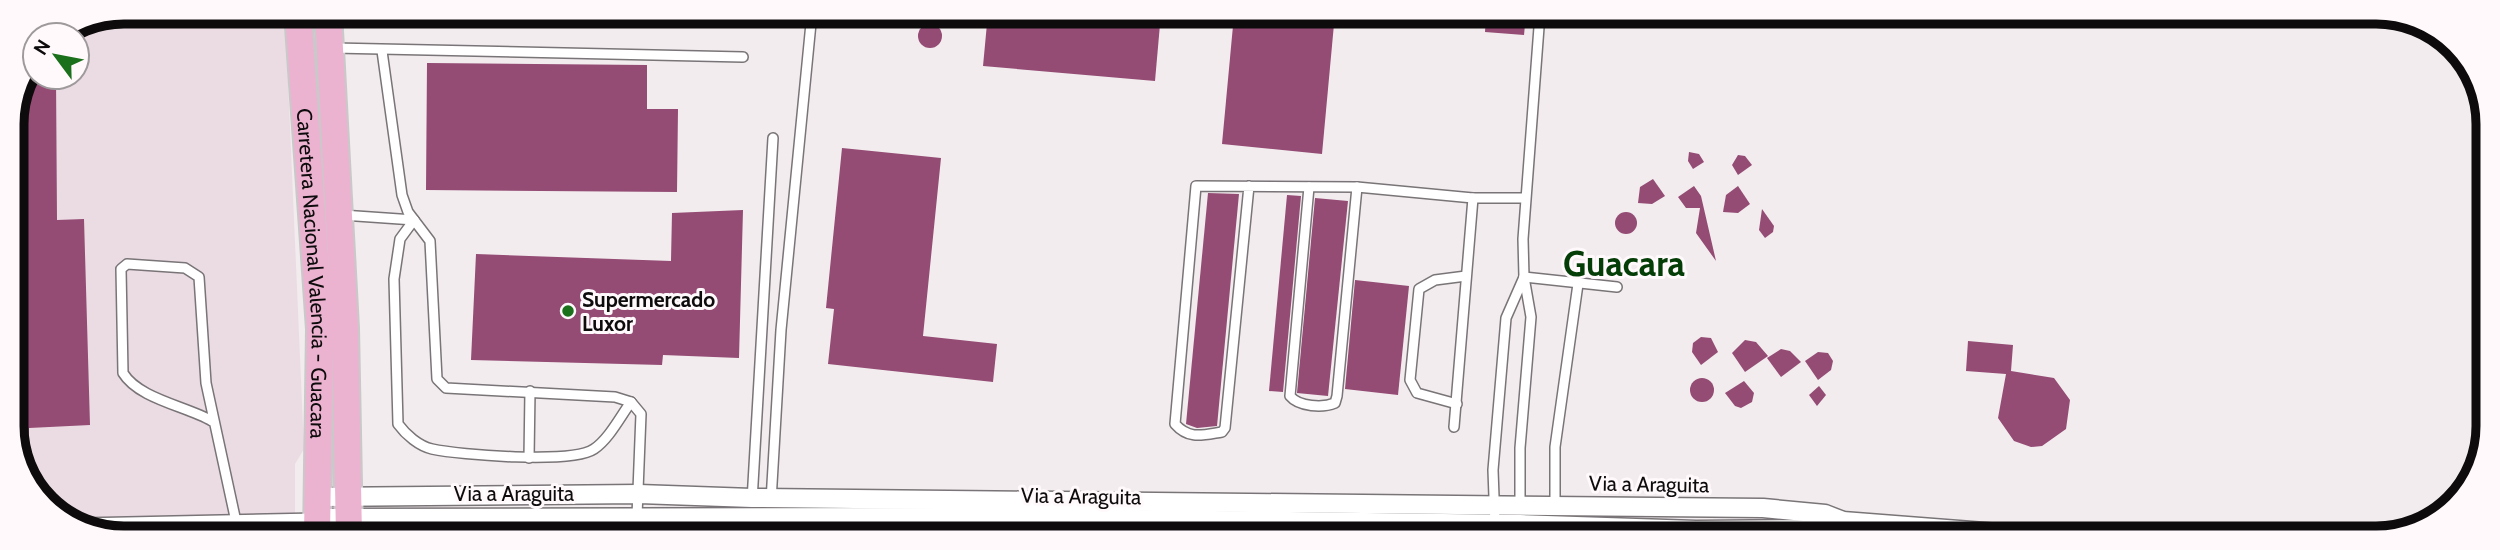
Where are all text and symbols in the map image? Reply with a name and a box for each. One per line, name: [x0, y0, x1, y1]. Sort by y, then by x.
north arrow: [21, 21, 91, 91]
text: N: [29, 35, 55, 59]
street label: Carretera Nacional Valencia - Guacara: [292, 107, 333, 439]
district label: Guacara: [1563, 242, 1686, 285]
place label: Supermercado Luxor: [582, 287, 715, 336]
marker: Supermercado Luxor: [560, 303, 576, 319]
street label: Via a Araguita: [1589, 470, 1709, 498]
street label: Via a Araguita: [454, 481, 574, 506]
street label: Via a Araguita: [1021, 482, 1141, 510]

